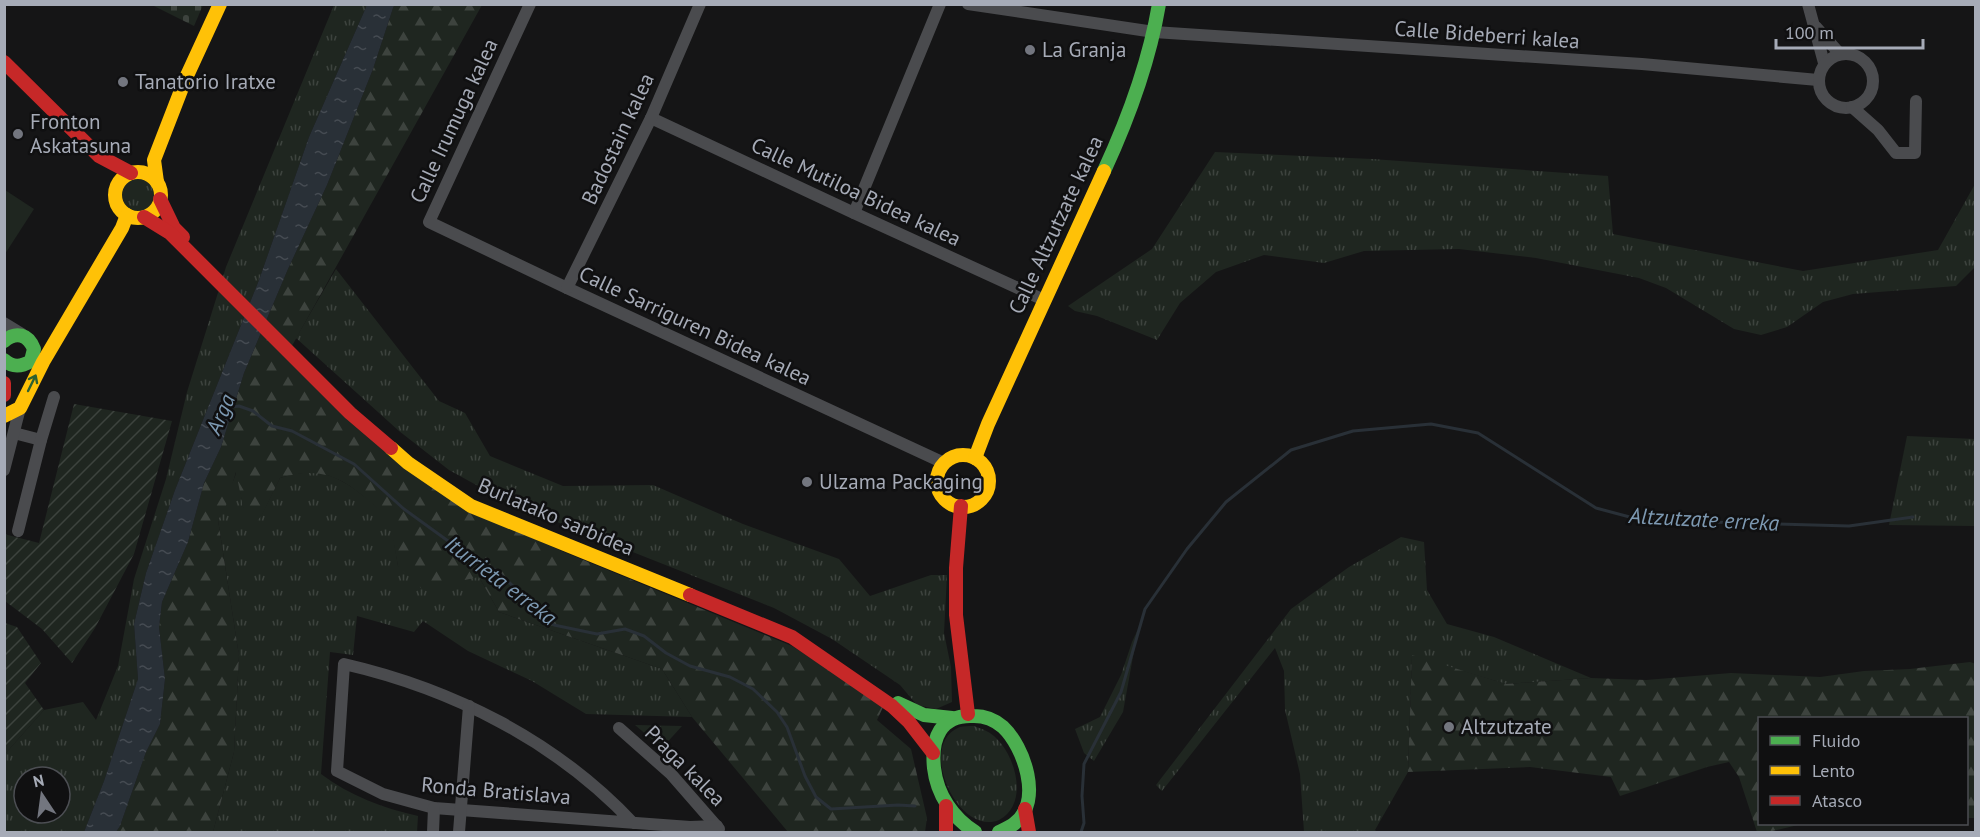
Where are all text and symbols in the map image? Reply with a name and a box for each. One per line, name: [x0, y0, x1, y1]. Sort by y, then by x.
scale bar: [1776, 12, 1923, 50]
street label: Calle Bideberri kalea: [1393, 15, 1581, 54]
text: 100 m: [1785, 21, 1834, 44]
street label: Calle Irumuga kalea: [404, 34, 504, 207]
place label: La Granja: [1042, 36, 1126, 63]
marker: La Granja: [1023, 43, 1037, 57]
place label: Tanatorio Iratxe: [135, 68, 276, 95]
street label: Badostain kalea: [575, 69, 660, 209]
marker: Tanatorio Iratxe: [116, 75, 130, 89]
place label: Fronton Askatasuna: [30, 108, 131, 159]
marker: Fronton Askatasuna: [11, 127, 25, 141]
street label: Calle Mutiloa Bidea kalea: [747, 131, 965, 252]
street label: Calle Altzutzate kalea: [1002, 131, 1109, 318]
street label: Calle Sarriguren Bidea kalea: [575, 260, 816, 391]
one-way arrow: [27, 375, 38, 393]
water label: Arga: [199, 389, 241, 439]
place label: Ulzama Packaging: [819, 468, 983, 495]
street label: Burlatako sarbidea: [474, 471, 638, 562]
marker: Ulzama Packaging: [800, 475, 814, 489]
water label: Altzutzate erreka: [1627, 501, 1780, 537]
water label: Iturrieta erreka: [440, 529, 563, 631]
place label: Altzutzate: [1461, 713, 1552, 740]
legend: [1758, 717, 1968, 825]
street label: Praga kalea: [639, 719, 732, 812]
marker: Altzutzate: [1442, 720, 1456, 734]
text: Fluido: [1812, 729, 1860, 752]
text: Lento: [1812, 759, 1855, 782]
north arrow: [12, 765, 72, 825]
text: N: [31, 769, 46, 791]
street label: Ronda Bratislava: [420, 771, 572, 810]
text: Atasco: [1812, 789, 1862, 812]

